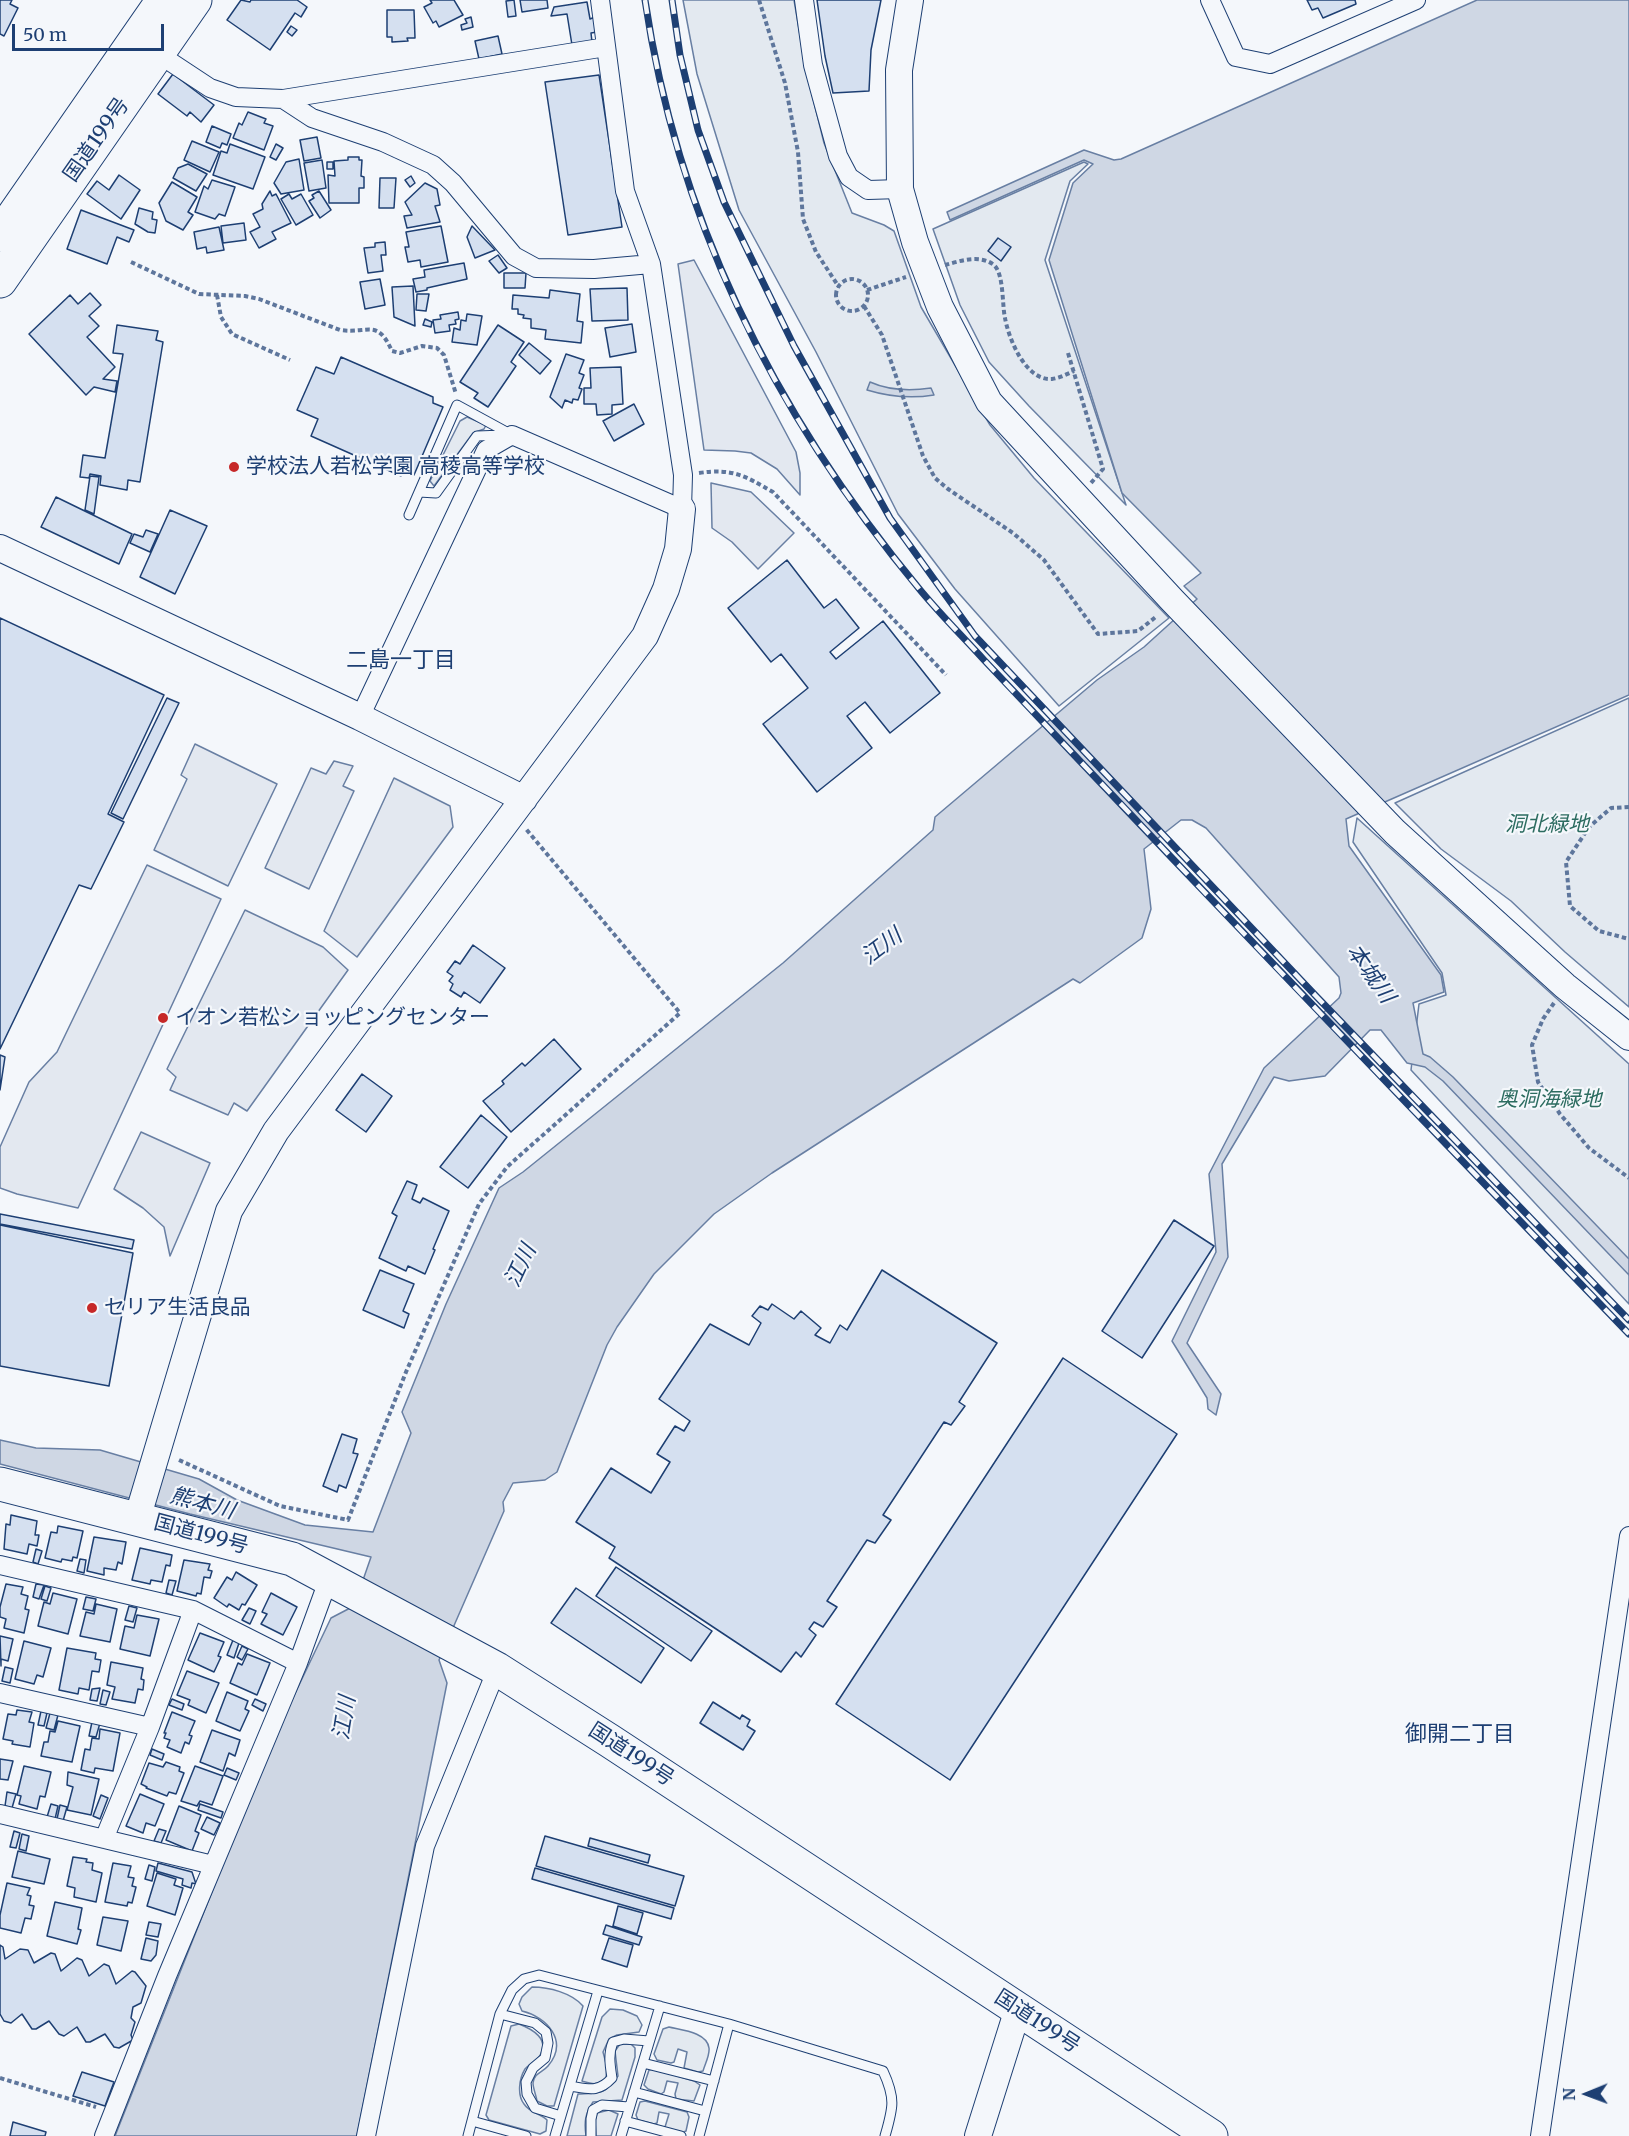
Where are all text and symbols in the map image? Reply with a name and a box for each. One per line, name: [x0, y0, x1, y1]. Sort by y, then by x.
scale bar: [15, 12, 166, 50]
text: 50 m: [23, 23, 67, 46]
street label: 国道199号: [59, 93, 135, 187]
place label: 学校法人若松学園 高稜高等学校: [246, 454, 545, 480]
marker: 学校法人若松学園 高稜高等学校: [227, 460, 241, 474]
district label: 二島一丁目: [346, 648, 456, 674]
park label: 洞北緑地: [1505, 812, 1589, 838]
water label: 江川: [856, 923, 908, 971]
water label: 本城川: [1340, 939, 1400, 1009]
place label: イオン若松ショッピングセンター: [175, 1005, 490, 1031]
marker: イオン若松ショッピングセンター: [156, 1011, 170, 1025]
park label: 奥洞海緑地: [1497, 1087, 1601, 1113]
water label: 江川: [500, 1240, 542, 1292]
place label: セリア生活良品: [104, 1295, 251, 1321]
marker: セリア生活良品: [85, 1301, 99, 1315]
water label: 熊本川: [167, 1483, 237, 1525]
street label: 国道199号: [151, 1510, 251, 1560]
water label: 江川: [329, 1694, 361, 1742]
street label: 国道199号: [584, 1718, 678, 1792]
district label: 御開二丁目: [1405, 1722, 1515, 1748]
street label: 国道199号: [990, 1985, 1084, 2059]
north arrow: [1557, 2064, 1617, 2124]
text: N: [1559, 2088, 1579, 2101]

